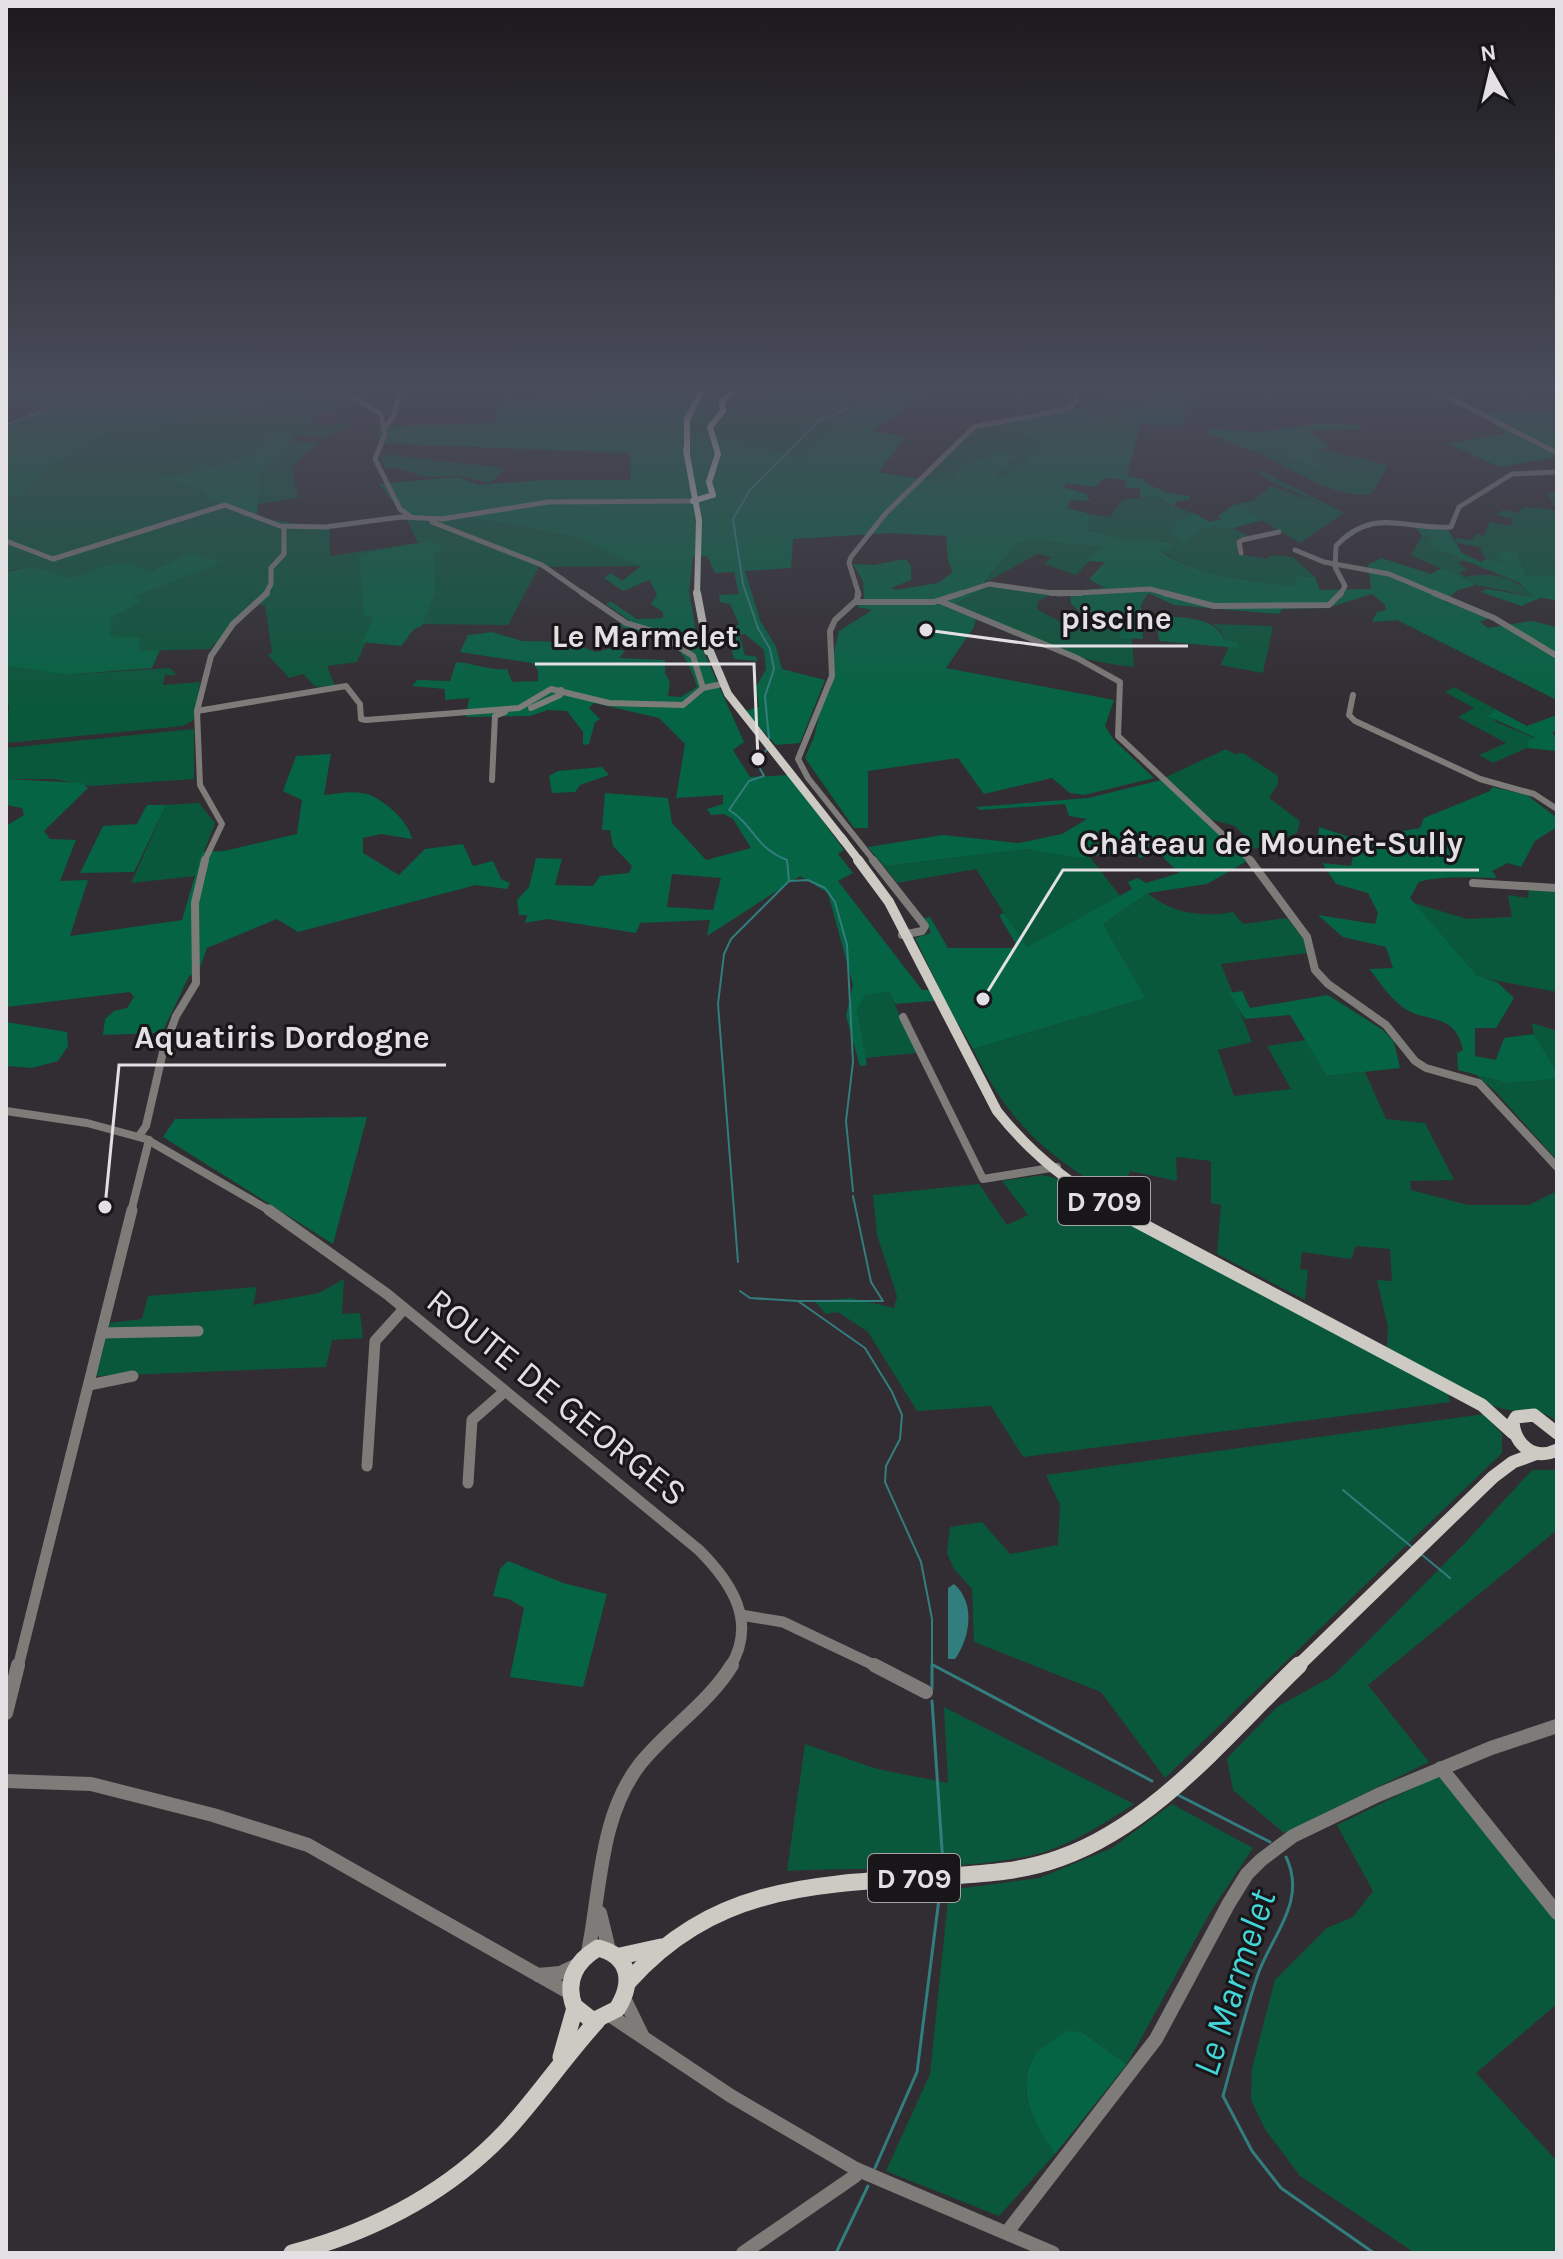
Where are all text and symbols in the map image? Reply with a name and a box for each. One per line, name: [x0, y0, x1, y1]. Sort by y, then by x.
north arrow: [1451, 32, 1531, 112]
text: N: [1479, 39, 1498, 67]
callout: piscine: [1045, 590, 1188, 646]
text: piscine: [1060, 600, 1172, 637]
callout: Le Marmelet: [535, 608, 754, 664]
text: Le Marmelet: [552, 618, 738, 655]
callout: Château de Mounet-Sully: [1063, 814, 1479, 870]
text: Château de Mounet-Sully: [1079, 825, 1463, 862]
callout: Aquatiris Dordogne: [119, 1009, 446, 1065]
text: Aquatiris Dordogne: [134, 1019, 430, 1056]
road number: D 709: [1058, 1177, 1150, 1225]
street label: ROUTE DE GEORGES: [419, 1279, 695, 1515]
road number: D 709: [868, 1854, 960, 1902]
water label: Le Marmelet: [1183, 1883, 1285, 2081]

